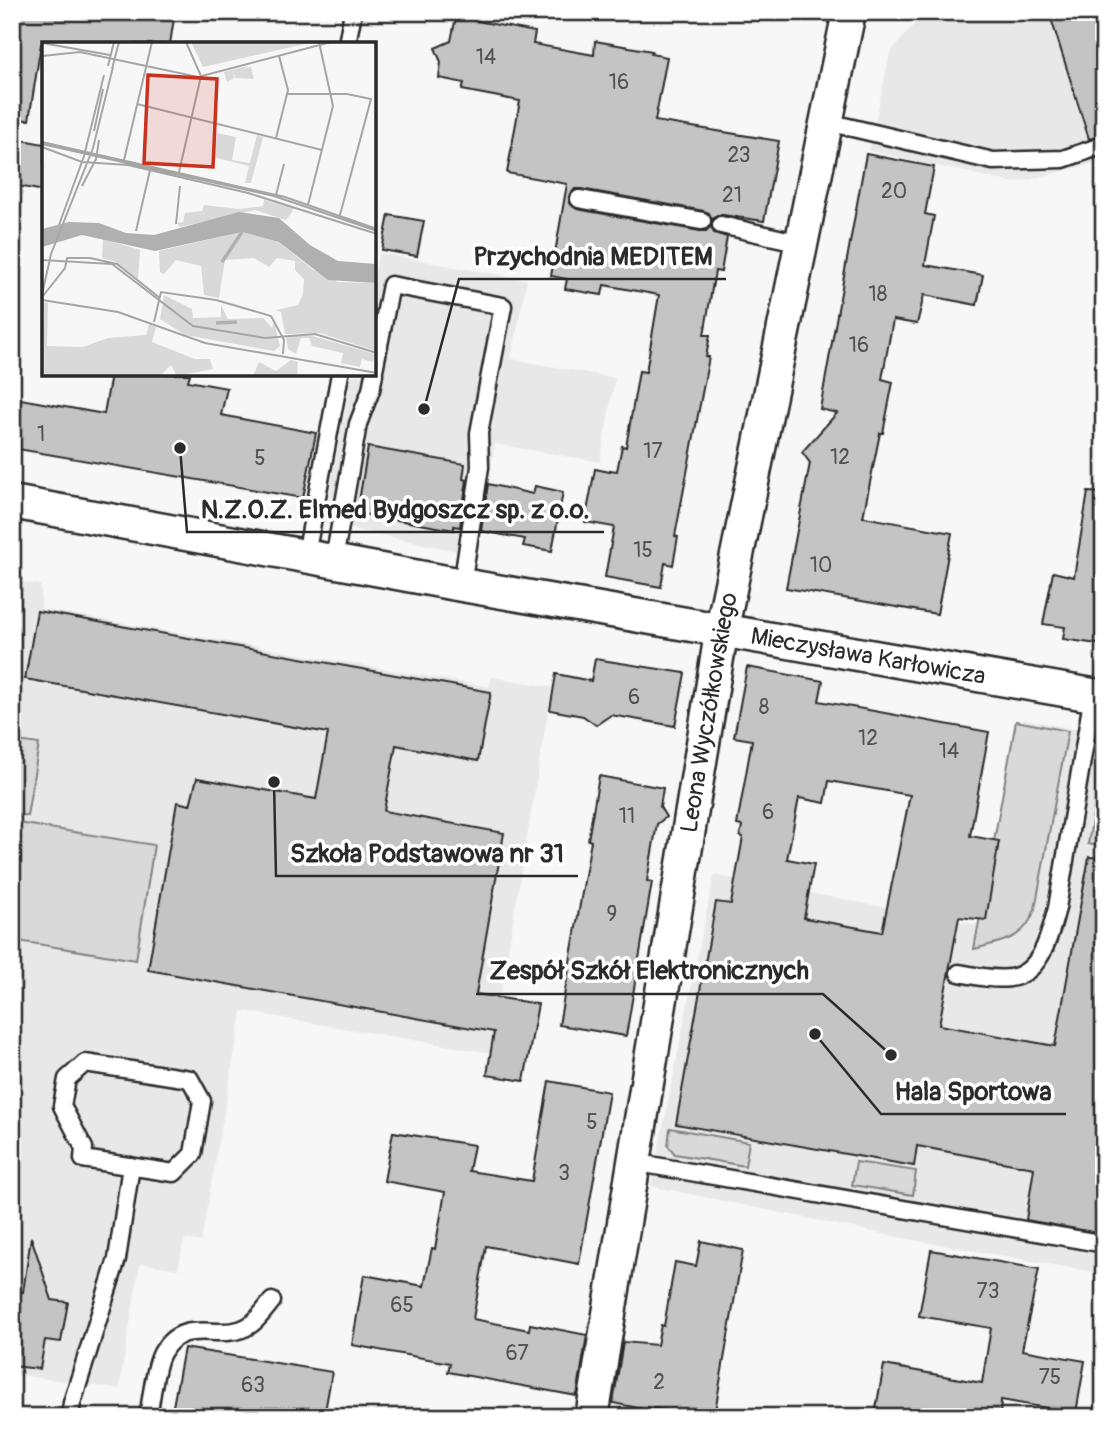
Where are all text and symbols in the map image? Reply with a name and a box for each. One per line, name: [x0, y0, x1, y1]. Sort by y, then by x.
inset map: [42, 42, 376, 376]
house number: 14: [476, 44, 496, 71]
house number: 16: [609, 69, 629, 96]
house number: 23: [728, 142, 750, 169]
house number: 20: [881, 178, 907, 205]
house number: 21: [722, 182, 742, 209]
callout: Przychodnia MEDITEM: [459, 232, 726, 279]
text: Przychodnia MEDITEM: [473, 241, 713, 273]
house number: 18: [869, 281, 887, 308]
house number: 16: [849, 332, 869, 359]
house number: 1: [37, 421, 45, 448]
house number: 17: [643, 438, 663, 465]
house number: 12: [830, 444, 850, 471]
house number: 5: [254, 445, 266, 472]
callout: N.Z.O.Z. Elmed Bydgoszcz sp. z o.o.: [187, 485, 604, 532]
text: N.Z.O.Z. Elmed Bydgoszcz sp. z o.o.: [201, 494, 589, 526]
house number: 15: [633, 537, 653, 564]
house number: 10: [810, 552, 832, 579]
street label: Leona Wyczółkowskiego: [674, 590, 744, 835]
street label: Mieczysława Karłowicza: [748, 622, 988, 691]
house number: 6: [628, 684, 640, 711]
house number: 8: [759, 694, 769, 721]
house number: 12: [858, 725, 878, 752]
house number: 14: [939, 738, 959, 765]
house number: 6: [762, 799, 774, 826]
house number: 11: [619, 803, 635, 830]
callout: Szkoła Podstawowa nr 31: [276, 829, 578, 876]
text: Szkoła Podstawowa nr 31: [290, 838, 564, 870]
house number: 9: [607, 901, 617, 928]
callout: Zespół Szkół Elektronicznych: [476, 947, 823, 994]
text: Zespół Szkół Elektronicznych: [489, 955, 809, 987]
callout: Hala Sportowa: [881, 1067, 1066, 1114]
text: Hala Sportowa: [895, 1076, 1051, 1108]
house number: 5: [586, 1109, 598, 1136]
house number: 3: [558, 1160, 570, 1187]
house number: 73: [977, 1278, 999, 1305]
house number: 65: [390, 1292, 414, 1319]
house number: 67: [505, 1340, 529, 1367]
house number: 75: [1039, 1364, 1061, 1391]
house number: 2: [653, 1369, 665, 1396]
house number: 63: [241, 1372, 265, 1399]

